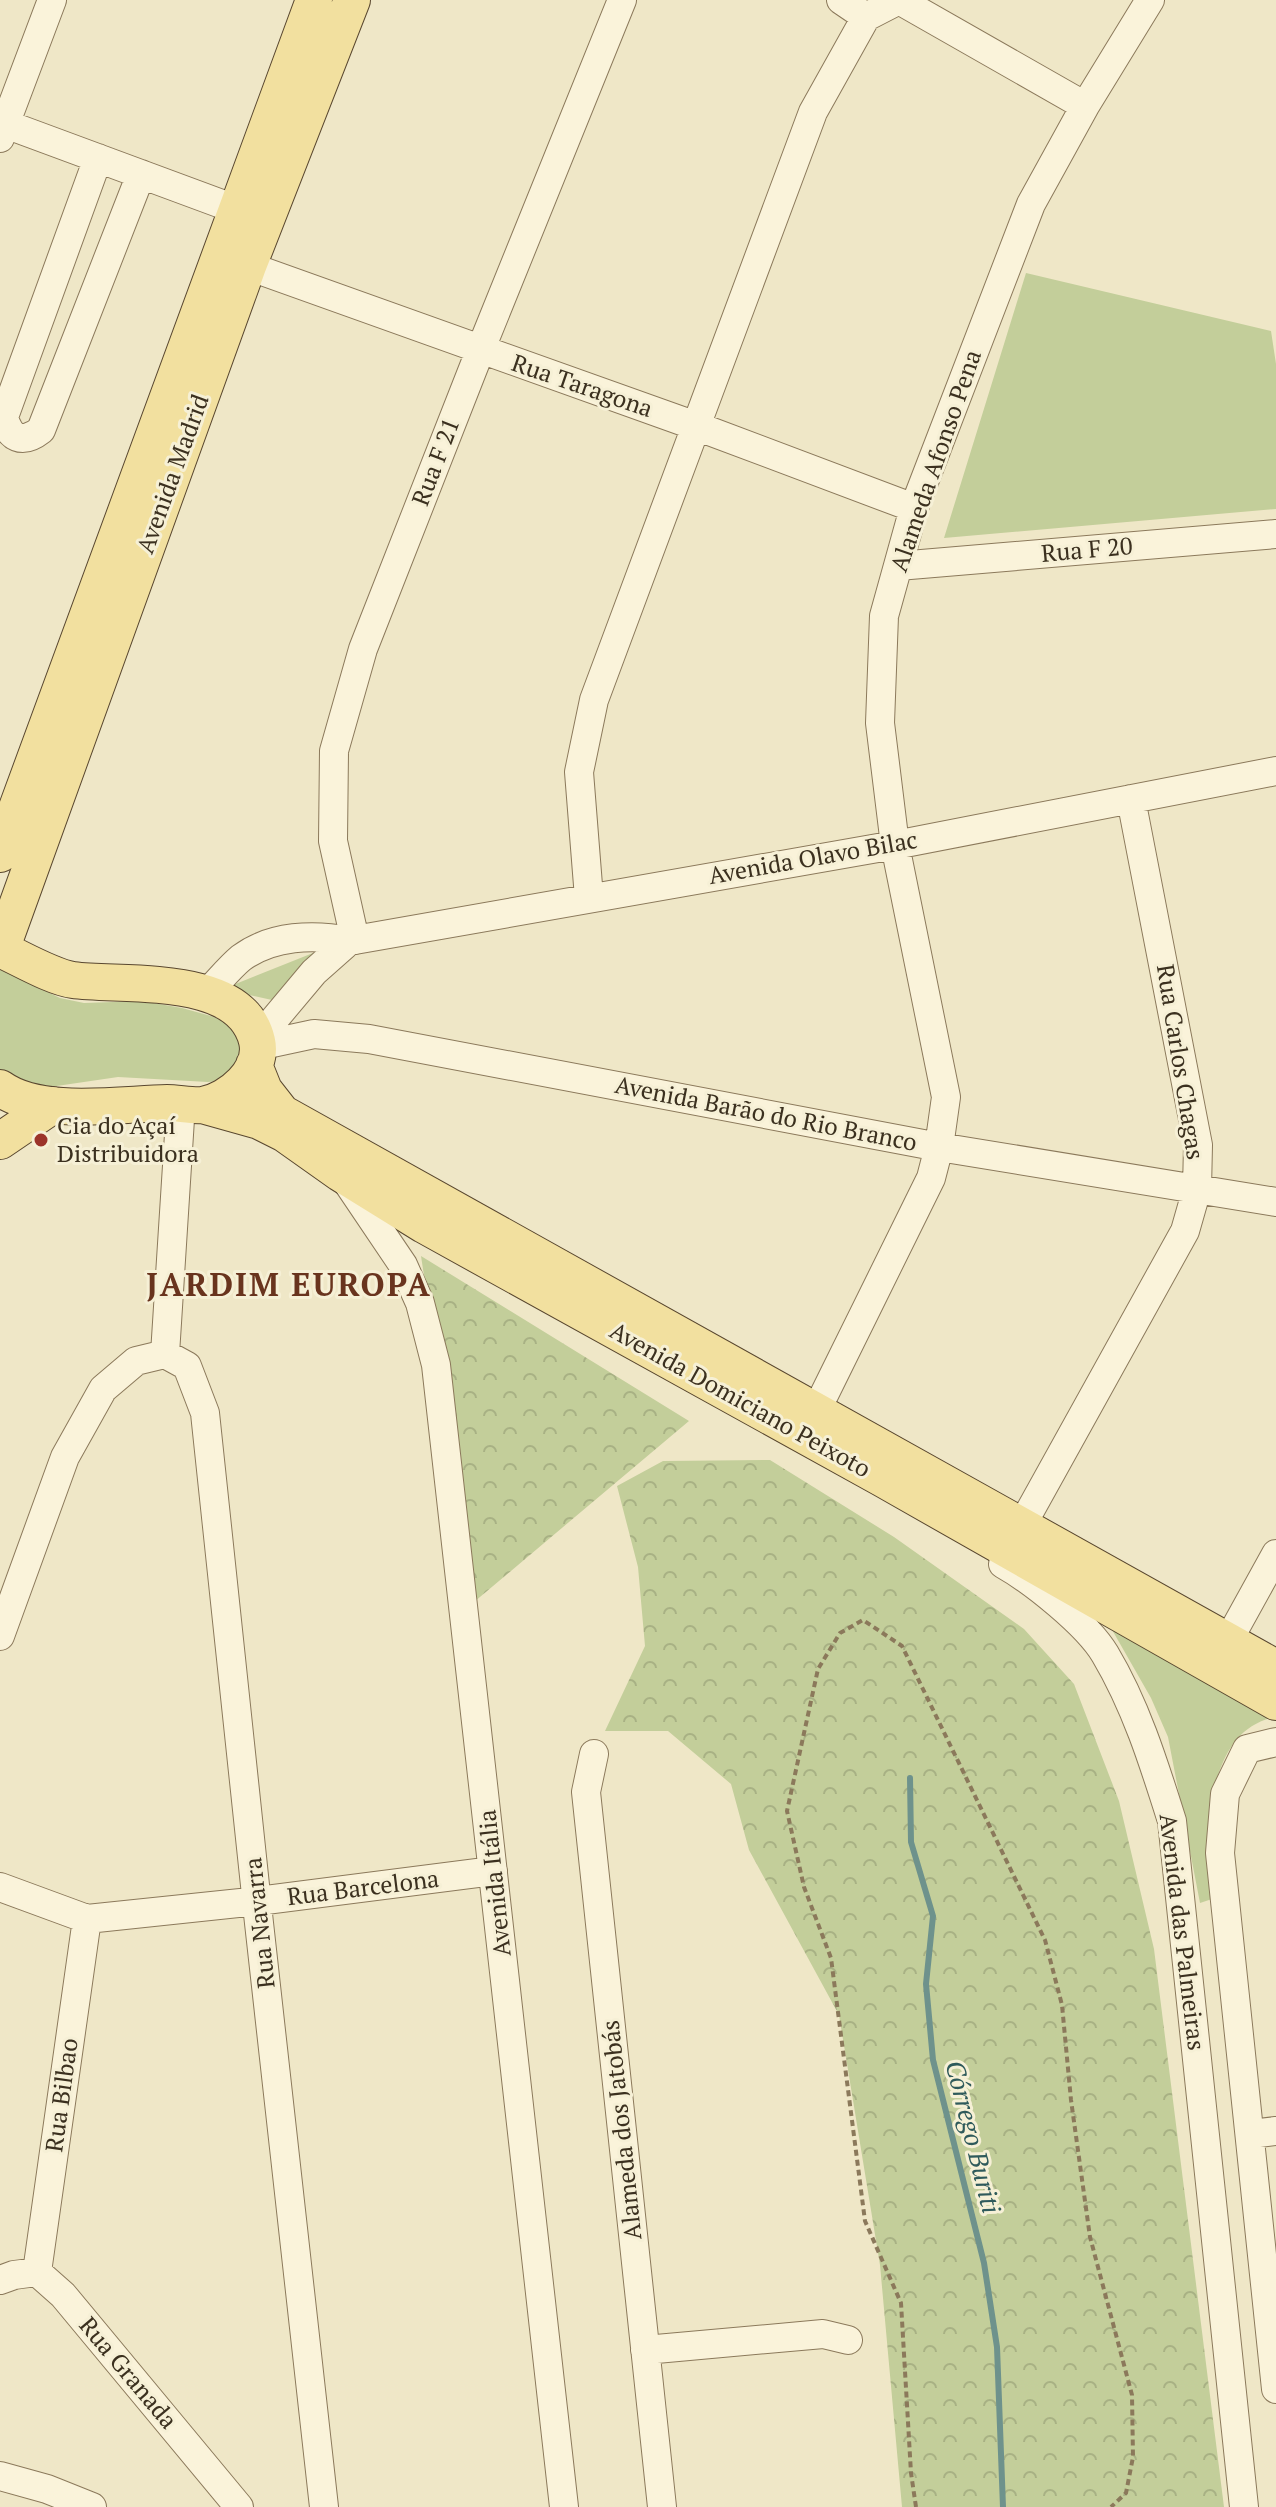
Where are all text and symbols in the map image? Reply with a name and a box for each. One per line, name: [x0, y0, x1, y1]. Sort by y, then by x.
street label: Rua Taragona: [508, 346, 657, 424]
street label: Alameda Afonso Pena: [882, 346, 988, 576]
street label: Avenida Madrid: [128, 390, 216, 558]
street label: Rua F 21: [404, 413, 466, 510]
street label: Rua F 20: [1040, 529, 1134, 569]
street label: Avenida Olavo Bilac: [706, 823, 920, 891]
street label: Rua Carlos Chagas: [1150, 962, 1212, 1162]
street label: Avenida Barão do Rio Branco: [612, 1068, 920, 1158]
place label: Cia do Açaí Distribuidora: [57, 1109, 199, 1169]
marker: Cia do Açaí Distribuidora: [32, 1131, 50, 1149]
district label: JARDIM EUROPA: [146, 1263, 432, 1305]
street label: Avenida Domiciano Peixoto: [604, 1314, 877, 1484]
street label: Avenida Itália: [470, 1808, 518, 1958]
street label: Avenida das Palmeiras: [1153, 1812, 1213, 2052]
street label: Rua Navarra: [236, 1856, 282, 1990]
street label: Rua Barcelona: [285, 1862, 441, 1912]
street label: Alameda dos Jatobás: [594, 2019, 648, 2242]
street label: Rua Bilbao: [37, 2036, 85, 2154]
water label: Córrego Buriti: [939, 2057, 1009, 2217]
street label: Rua Granada: [73, 2310, 185, 2435]

